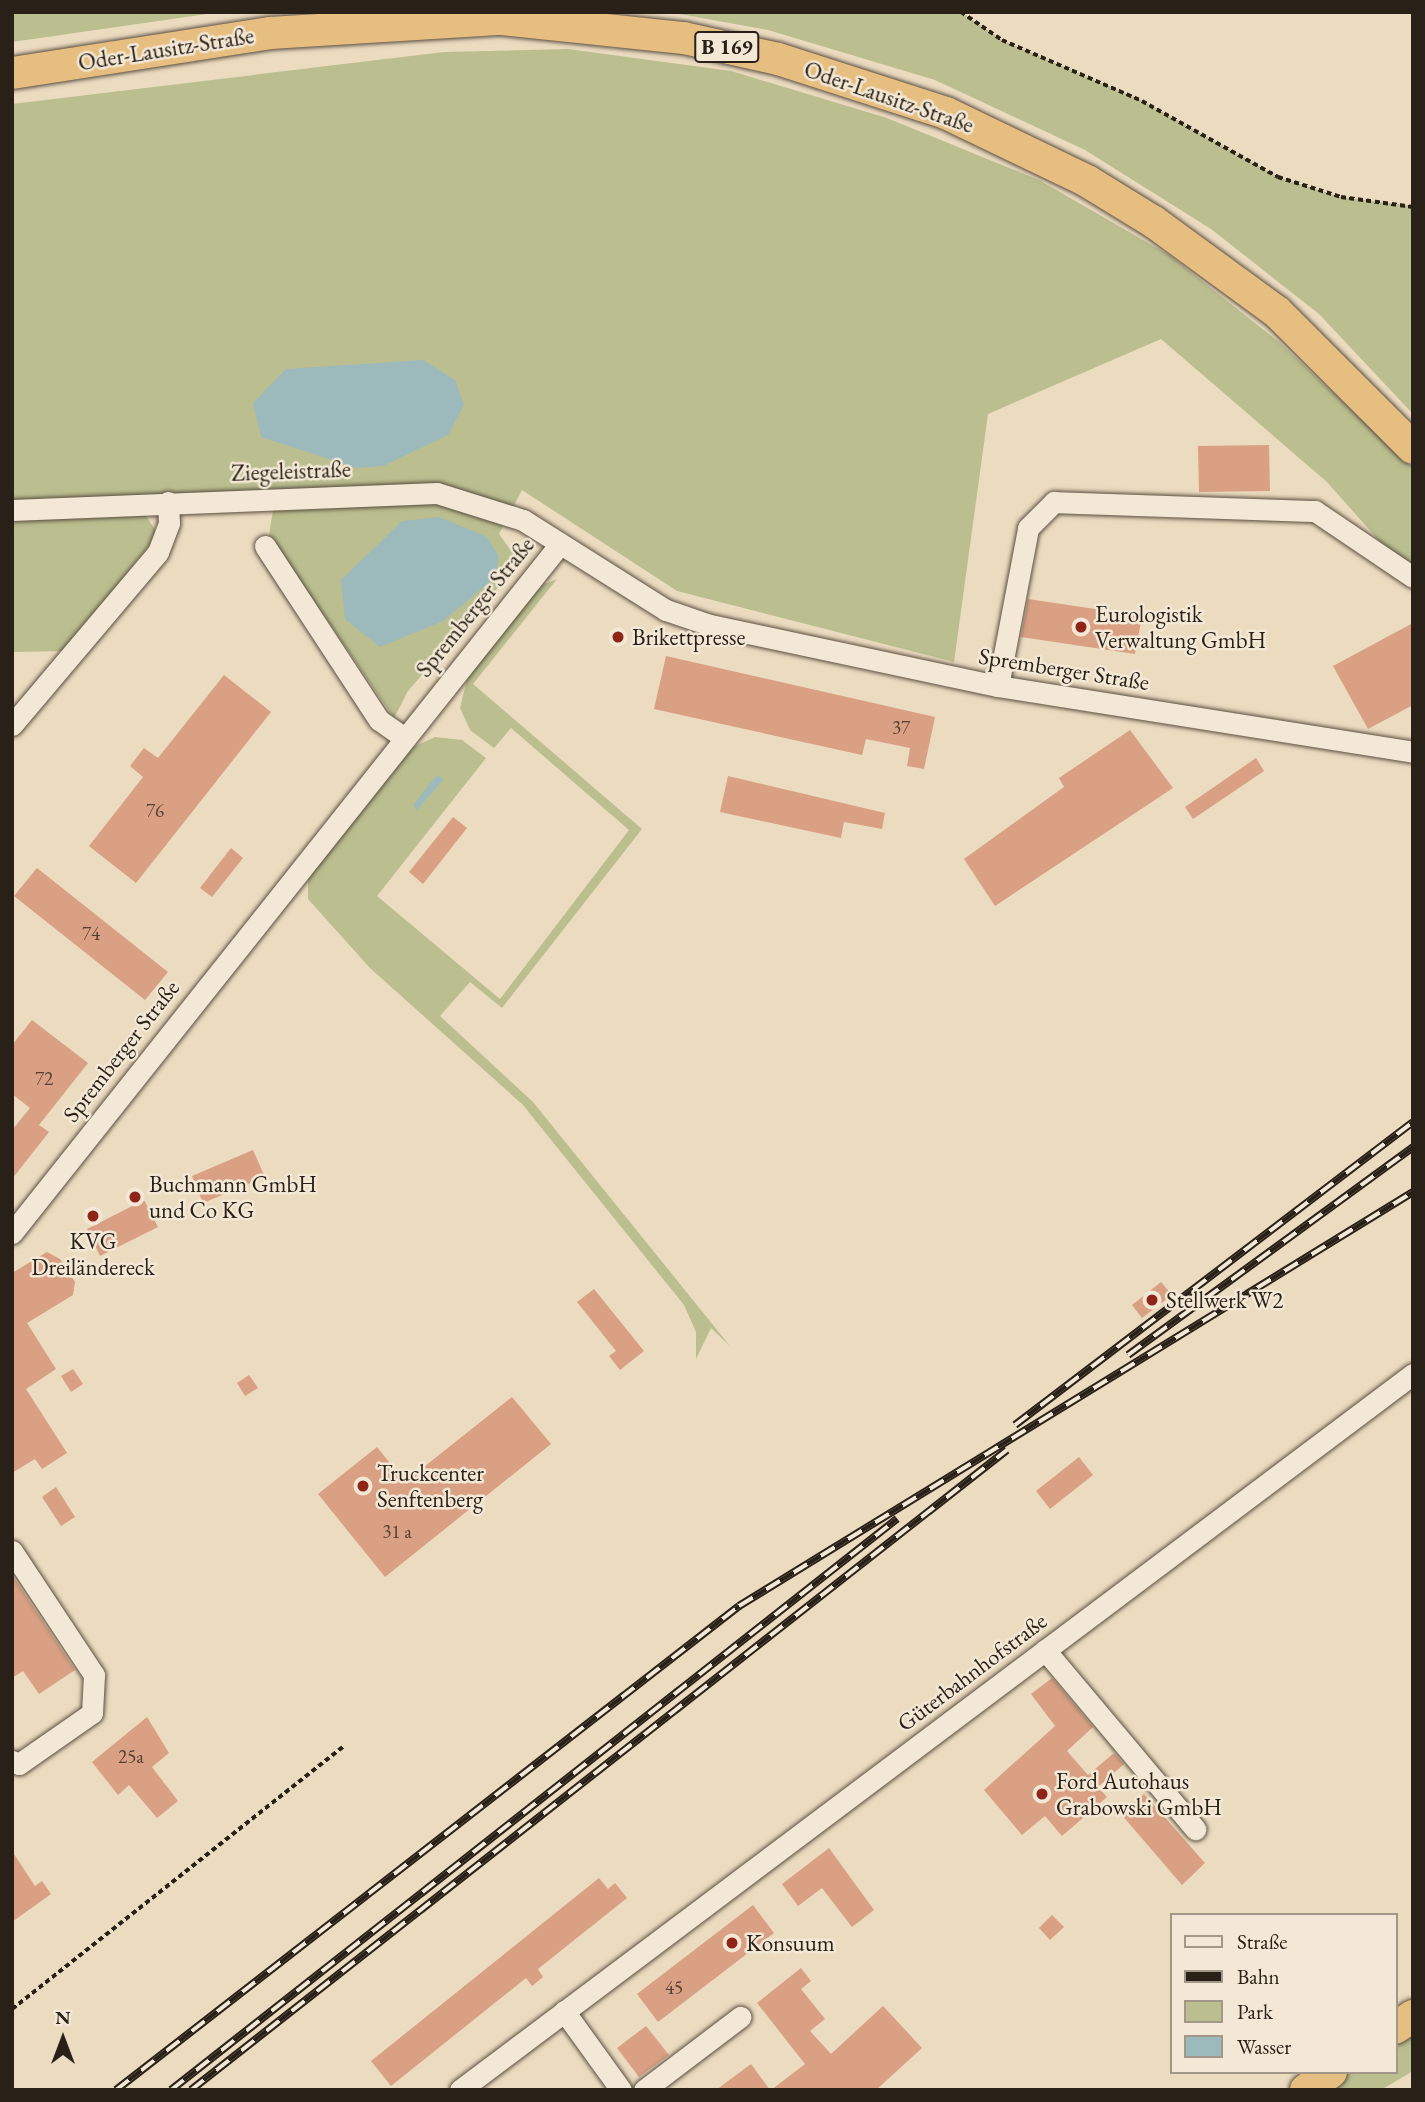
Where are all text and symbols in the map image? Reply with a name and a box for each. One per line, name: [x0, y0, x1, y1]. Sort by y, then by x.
street label: Oder-Lausitz-Straße: [76, 21, 256, 77]
road number: B 169: [694, 30, 760, 64]
street label: Oder-Lausitz-Straße: [801, 55, 977, 139]
street label: Ziegeleistraße: [231, 455, 351, 487]
street label: Spremberger Straße: [410, 531, 540, 683]
place label: Eurologistik Verwaltung GmbH: [1095, 600, 1266, 654]
marker: Eurologistik Verwaltung GmbH: [1073, 619, 1089, 635]
place label: Brikettpresse: [632, 623, 745, 651]
marker: Brikettpresse: [610, 629, 626, 645]
street label: Spremberger Straße: [977, 642, 1151, 696]
house number: 37: [892, 717, 910, 739]
house number: 76: [146, 800, 164, 822]
house number: 74: [82, 923, 100, 945]
street label: Spremberger Straße: [57, 975, 185, 1127]
house number: 72: [35, 1068, 53, 1090]
place label: Buchmann GmbH und Co KG: [149, 1170, 317, 1224]
marker: Buchmann GmbH und Co KG: [127, 1189, 143, 1205]
marker: KVG Dreiländereck: [85, 1208, 101, 1224]
place label: KVG Dreiländereck: [31, 1227, 155, 1281]
place label: Stellwerk W2: [1166, 1286, 1283, 1314]
marker: Stellwerk W2: [1144, 1292, 1160, 1308]
place label: Truckcenter Senftenberg: [377, 1459, 484, 1513]
marker: Truckcenter Senftenberg: [355, 1478, 371, 1494]
house number: 31 a: [382, 1521, 412, 1543]
street label: Güterbahnhofstraße: [892, 1607, 1052, 1737]
house number: 25a: [118, 1746, 144, 1768]
place label: Ford Autohaus Grabowski GmbH: [1056, 1767, 1222, 1821]
marker: Ford Autohaus Grabowski GmbH: [1034, 1786, 1050, 1802]
legend: [1170, 1913, 1397, 2074]
text: Straße: [1237, 1928, 1288, 1955]
place label: Konsuum: [746, 1929, 835, 1957]
marker: Konsuum: [724, 1935, 740, 1951]
text: Bahn: [1237, 1963, 1280, 1990]
house number: 45: [665, 1977, 683, 1999]
text: Park: [1237, 1998, 1273, 2025]
north arrow: [28, 2004, 98, 2074]
text: N: [55, 2005, 71, 2030]
text: Wasser: [1237, 2033, 1291, 2060]

